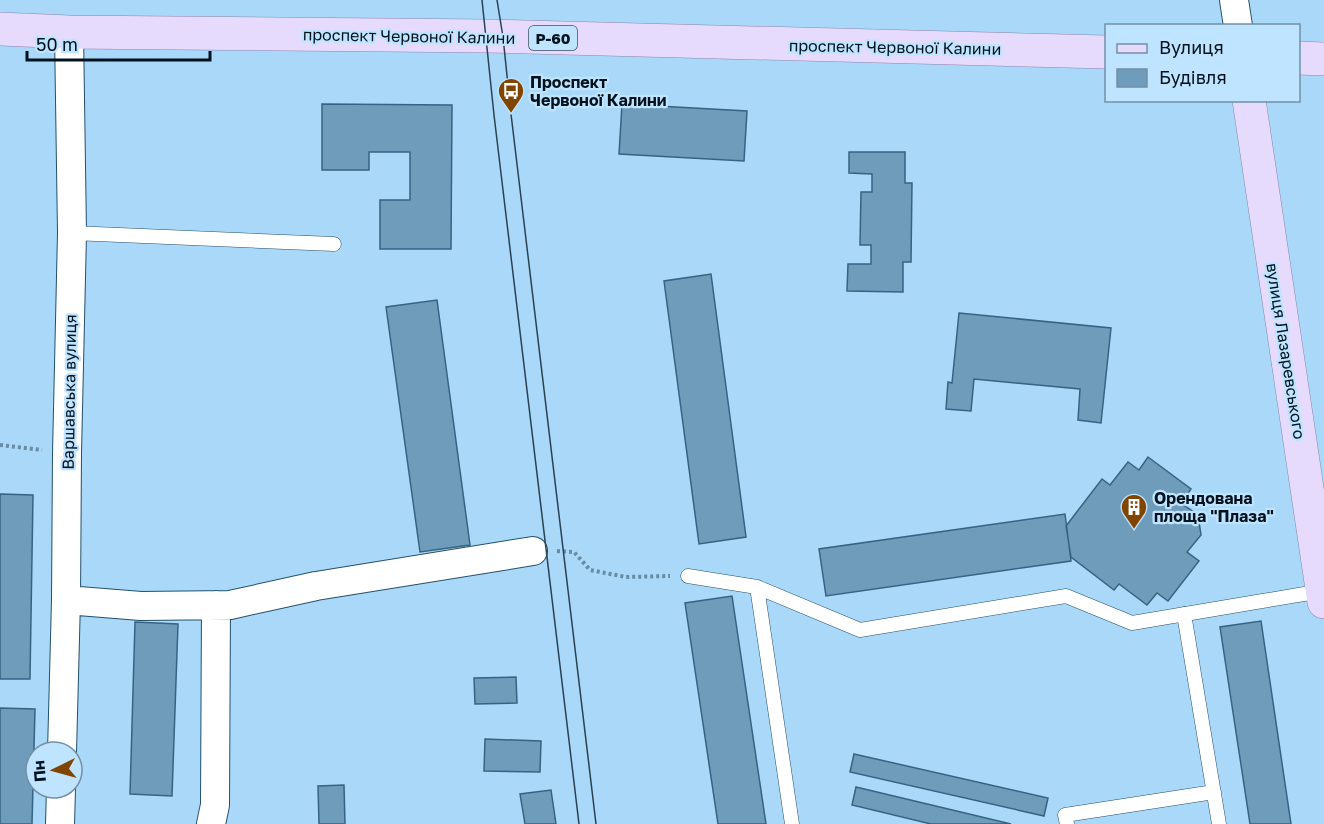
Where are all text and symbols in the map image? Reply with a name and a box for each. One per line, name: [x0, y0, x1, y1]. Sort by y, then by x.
scale bar: [27, 24, 210, 62]
street label: проспект Червоної Калини: [303, 24, 515, 48]
legend: [1105, 24, 1300, 102]
road number: Р-60: [529, 26, 577, 50]
text: 50 m: [36, 33, 78, 55]
street label: проспект Червоної Калини: [789, 35, 1001, 59]
text: Вулиця: [1159, 36, 1224, 58]
text: Будівля: [1159, 66, 1227, 88]
place label: Проспект Червоної Калини: [530, 72, 667, 110]
bus stop icon: Проспект Червоної Калини: [496, 76, 526, 114]
street label: вулиця Лазаревського: [1262, 261, 1310, 441]
street label: Варшавська вулиця: [58, 314, 80, 470]
place label: Орендована площа "Плаза": [1154, 488, 1274, 526]
building icon: Орендована площа "Плаза": [1119, 492, 1149, 530]
north arrow: [24, 740, 84, 800]
text: Пн: [28, 760, 50, 783]

